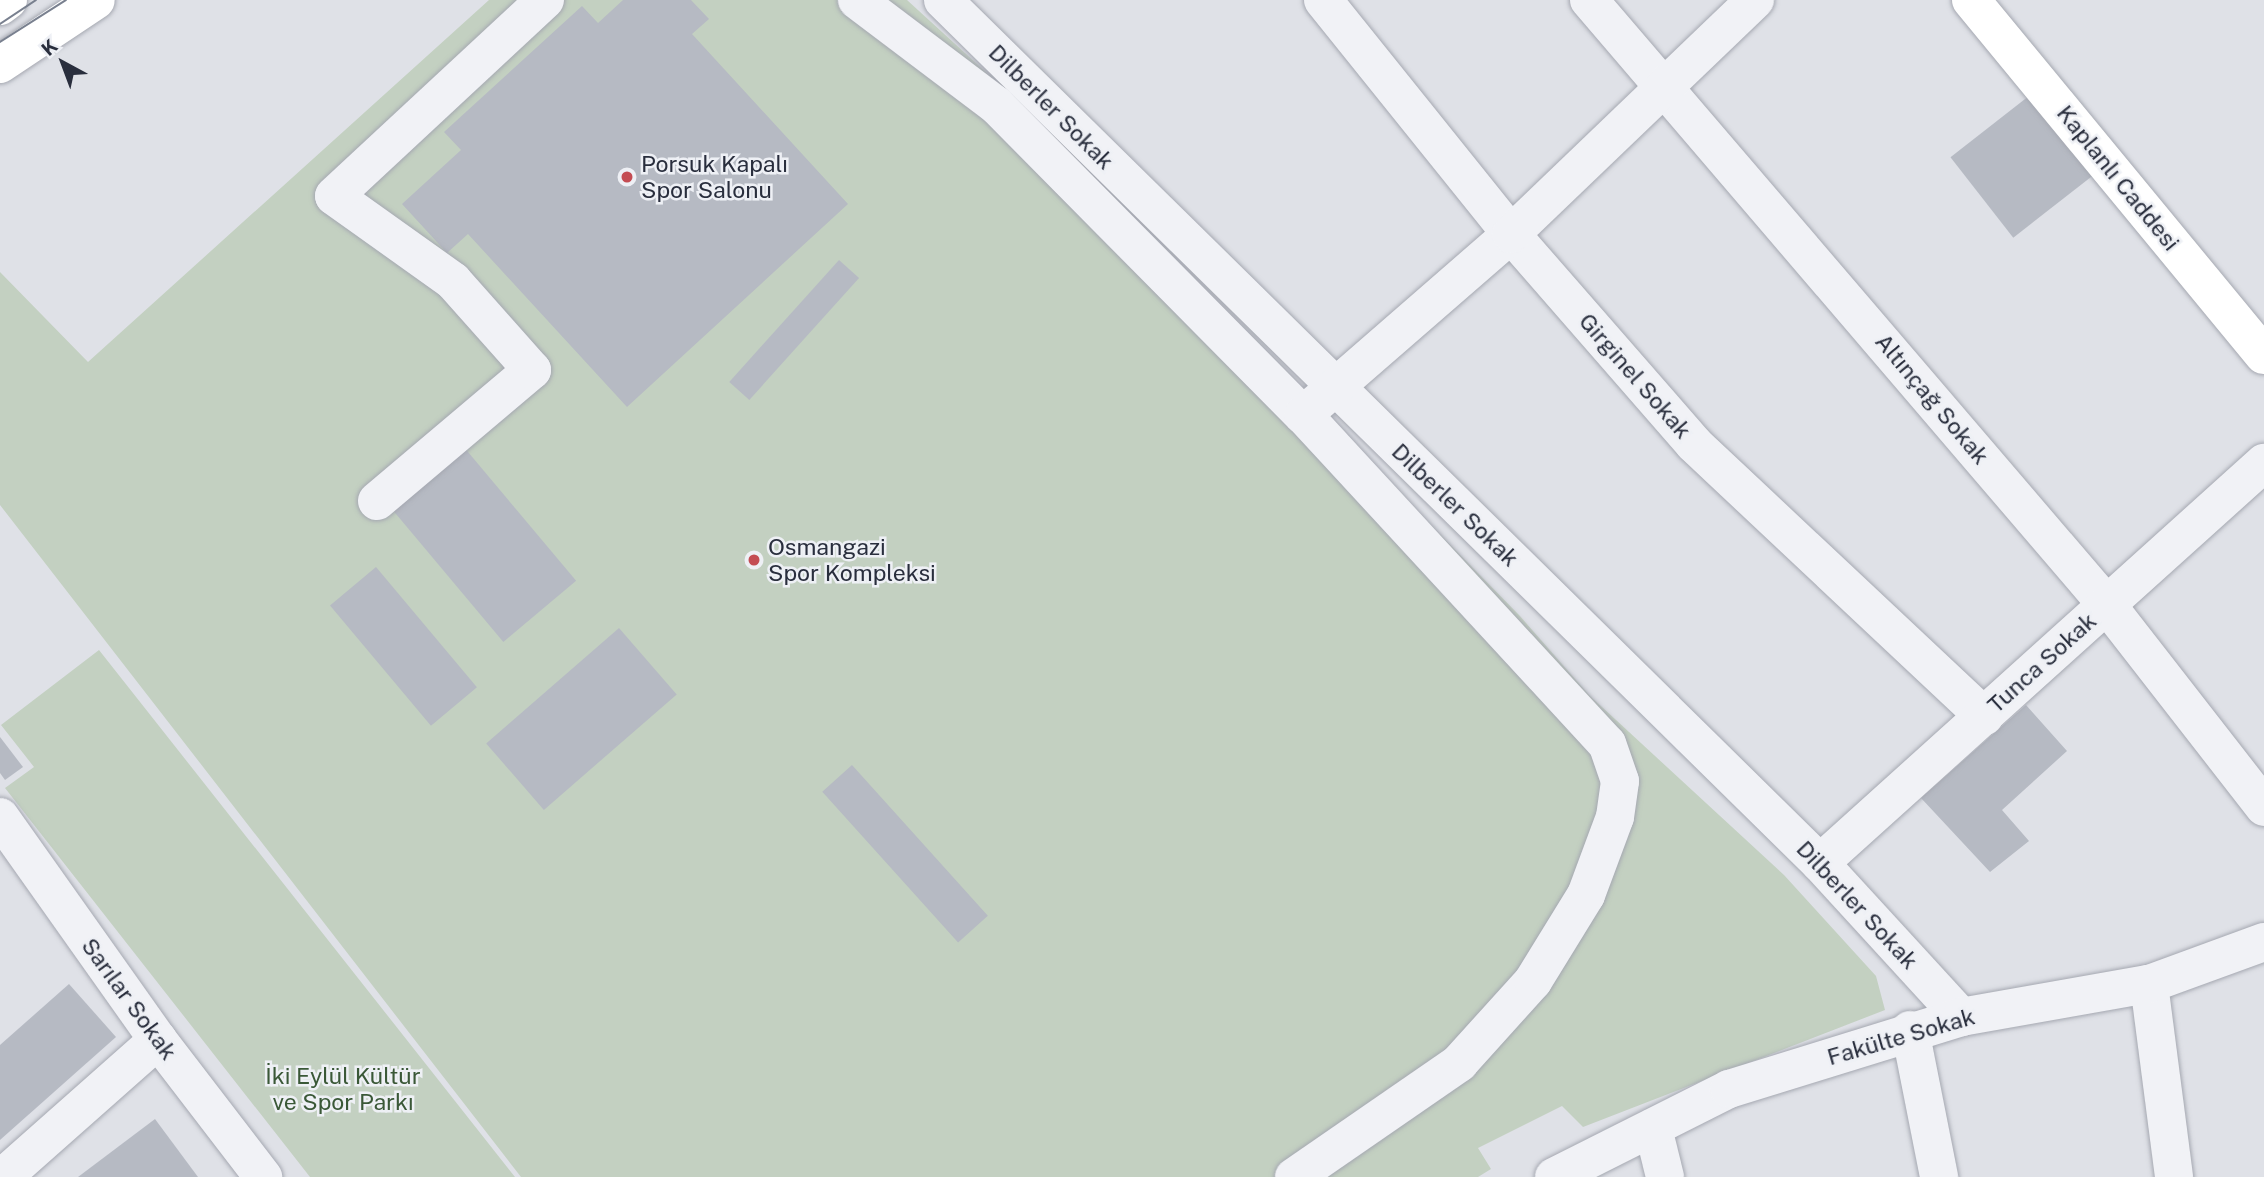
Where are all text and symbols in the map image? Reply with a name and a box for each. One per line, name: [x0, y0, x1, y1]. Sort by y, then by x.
north arrow: [28, 28, 98, 98]
text: K: [37, 34, 62, 60]
street label: Dilberler Sokak: [983, 39, 1119, 175]
street label: Kaplanlı Caddesi: [2051, 100, 2185, 256]
place label: Porsuk Kapalı Spor Salonu: [641, 150, 788, 204]
marker: Porsuk Kapalı Spor Salonu: [619, 169, 635, 185]
street label: Girginel Sokak: [1573, 308, 1697, 444]
street label: Altınçağ Sokak: [1869, 328, 1995, 470]
street label: Dilberler Sokak: [1386, 438, 1524, 572]
place label: Osmangazi Spor Kompleksi: [768, 533, 936, 587]
marker: Osmangazi Spor Kompleksi: [746, 552, 762, 568]
street label: Tunca Sokak: [1982, 607, 2102, 719]
street label: Dilberler Sokak: [1791, 835, 1923, 975]
street label: Sarılar Sokak: [76, 933, 182, 1065]
street label: Fakülte Sokak: [1824, 1003, 1978, 1071]
park label: İki Eylül Kültür ve Spor Parkı: [265, 1062, 421, 1116]

